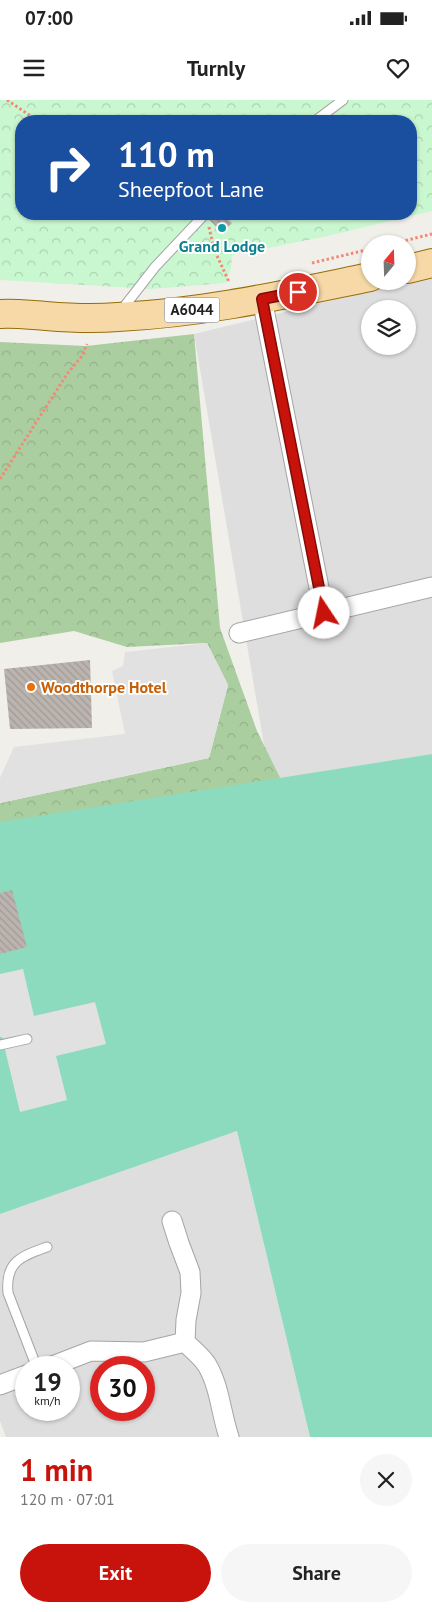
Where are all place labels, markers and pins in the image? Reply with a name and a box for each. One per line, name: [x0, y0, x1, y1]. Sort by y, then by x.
marker: Grand Lodge: [216, 222, 228, 234]
place label: Grand Lodge: [179, 236, 265, 256]
pin: [277, 271, 319, 313]
place label: Woodthorpe Hotel: [41, 677, 167, 697]
marker: Woodthorpe Hotel: [25, 681, 37, 693]

